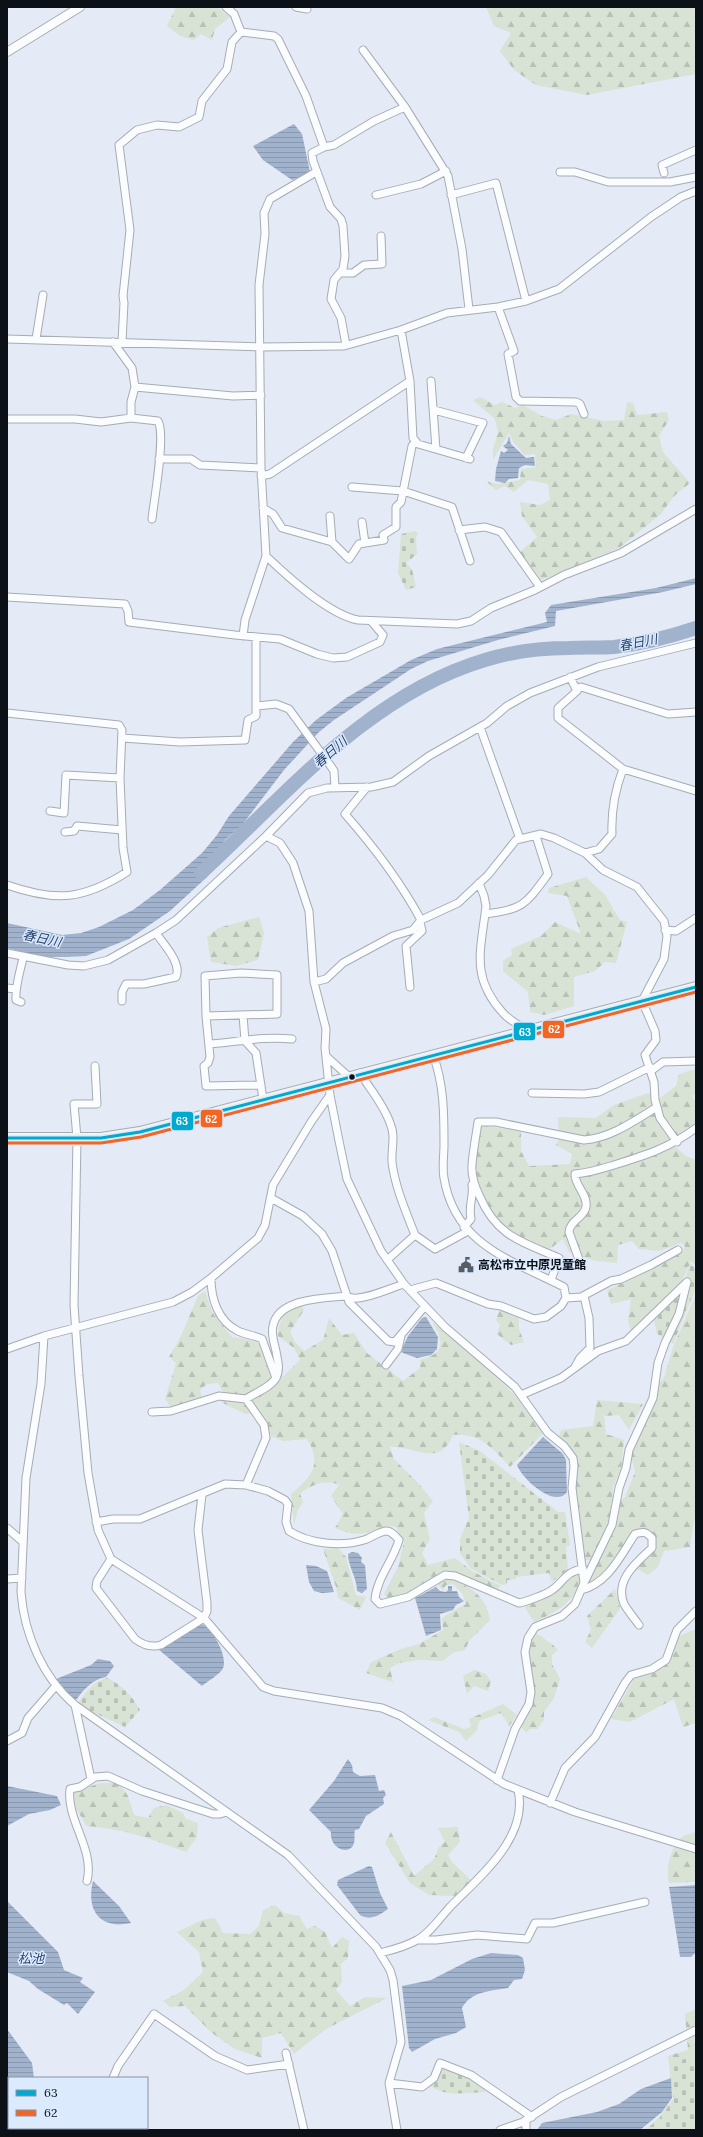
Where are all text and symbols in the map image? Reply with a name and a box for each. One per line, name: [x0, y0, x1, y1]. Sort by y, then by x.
water label: 春日川: [617, 630, 661, 655]
water label: 春日川: [310, 732, 352, 772]
water label: 春日川: [21, 926, 65, 951]
line badge: 62: [542, 1020, 565, 1039]
line badge: 63: [513, 1022, 536, 1041]
text: 62: [548, 1022, 560, 1036]
text: 63: [519, 1025, 531, 1039]
unlabelled marker: [347, 1072, 357, 1082]
line badge: 62: [200, 1109, 223, 1128]
line badge: 63: [171, 1111, 194, 1131]
text: 62: [205, 1112, 217, 1126]
text: 63: [176, 1114, 188, 1128]
public building icon: 高松市立中原児童館: [457, 1256, 475, 1274]
place label: 高松市立中原児童館: [478, 1257, 586, 1272]
water label: 松池: [18, 1950, 46, 1967]
legend: [8, 2077, 148, 2129]
text: 63: [44, 2085, 58, 2100]
text: 62: [44, 2105, 57, 2120]

